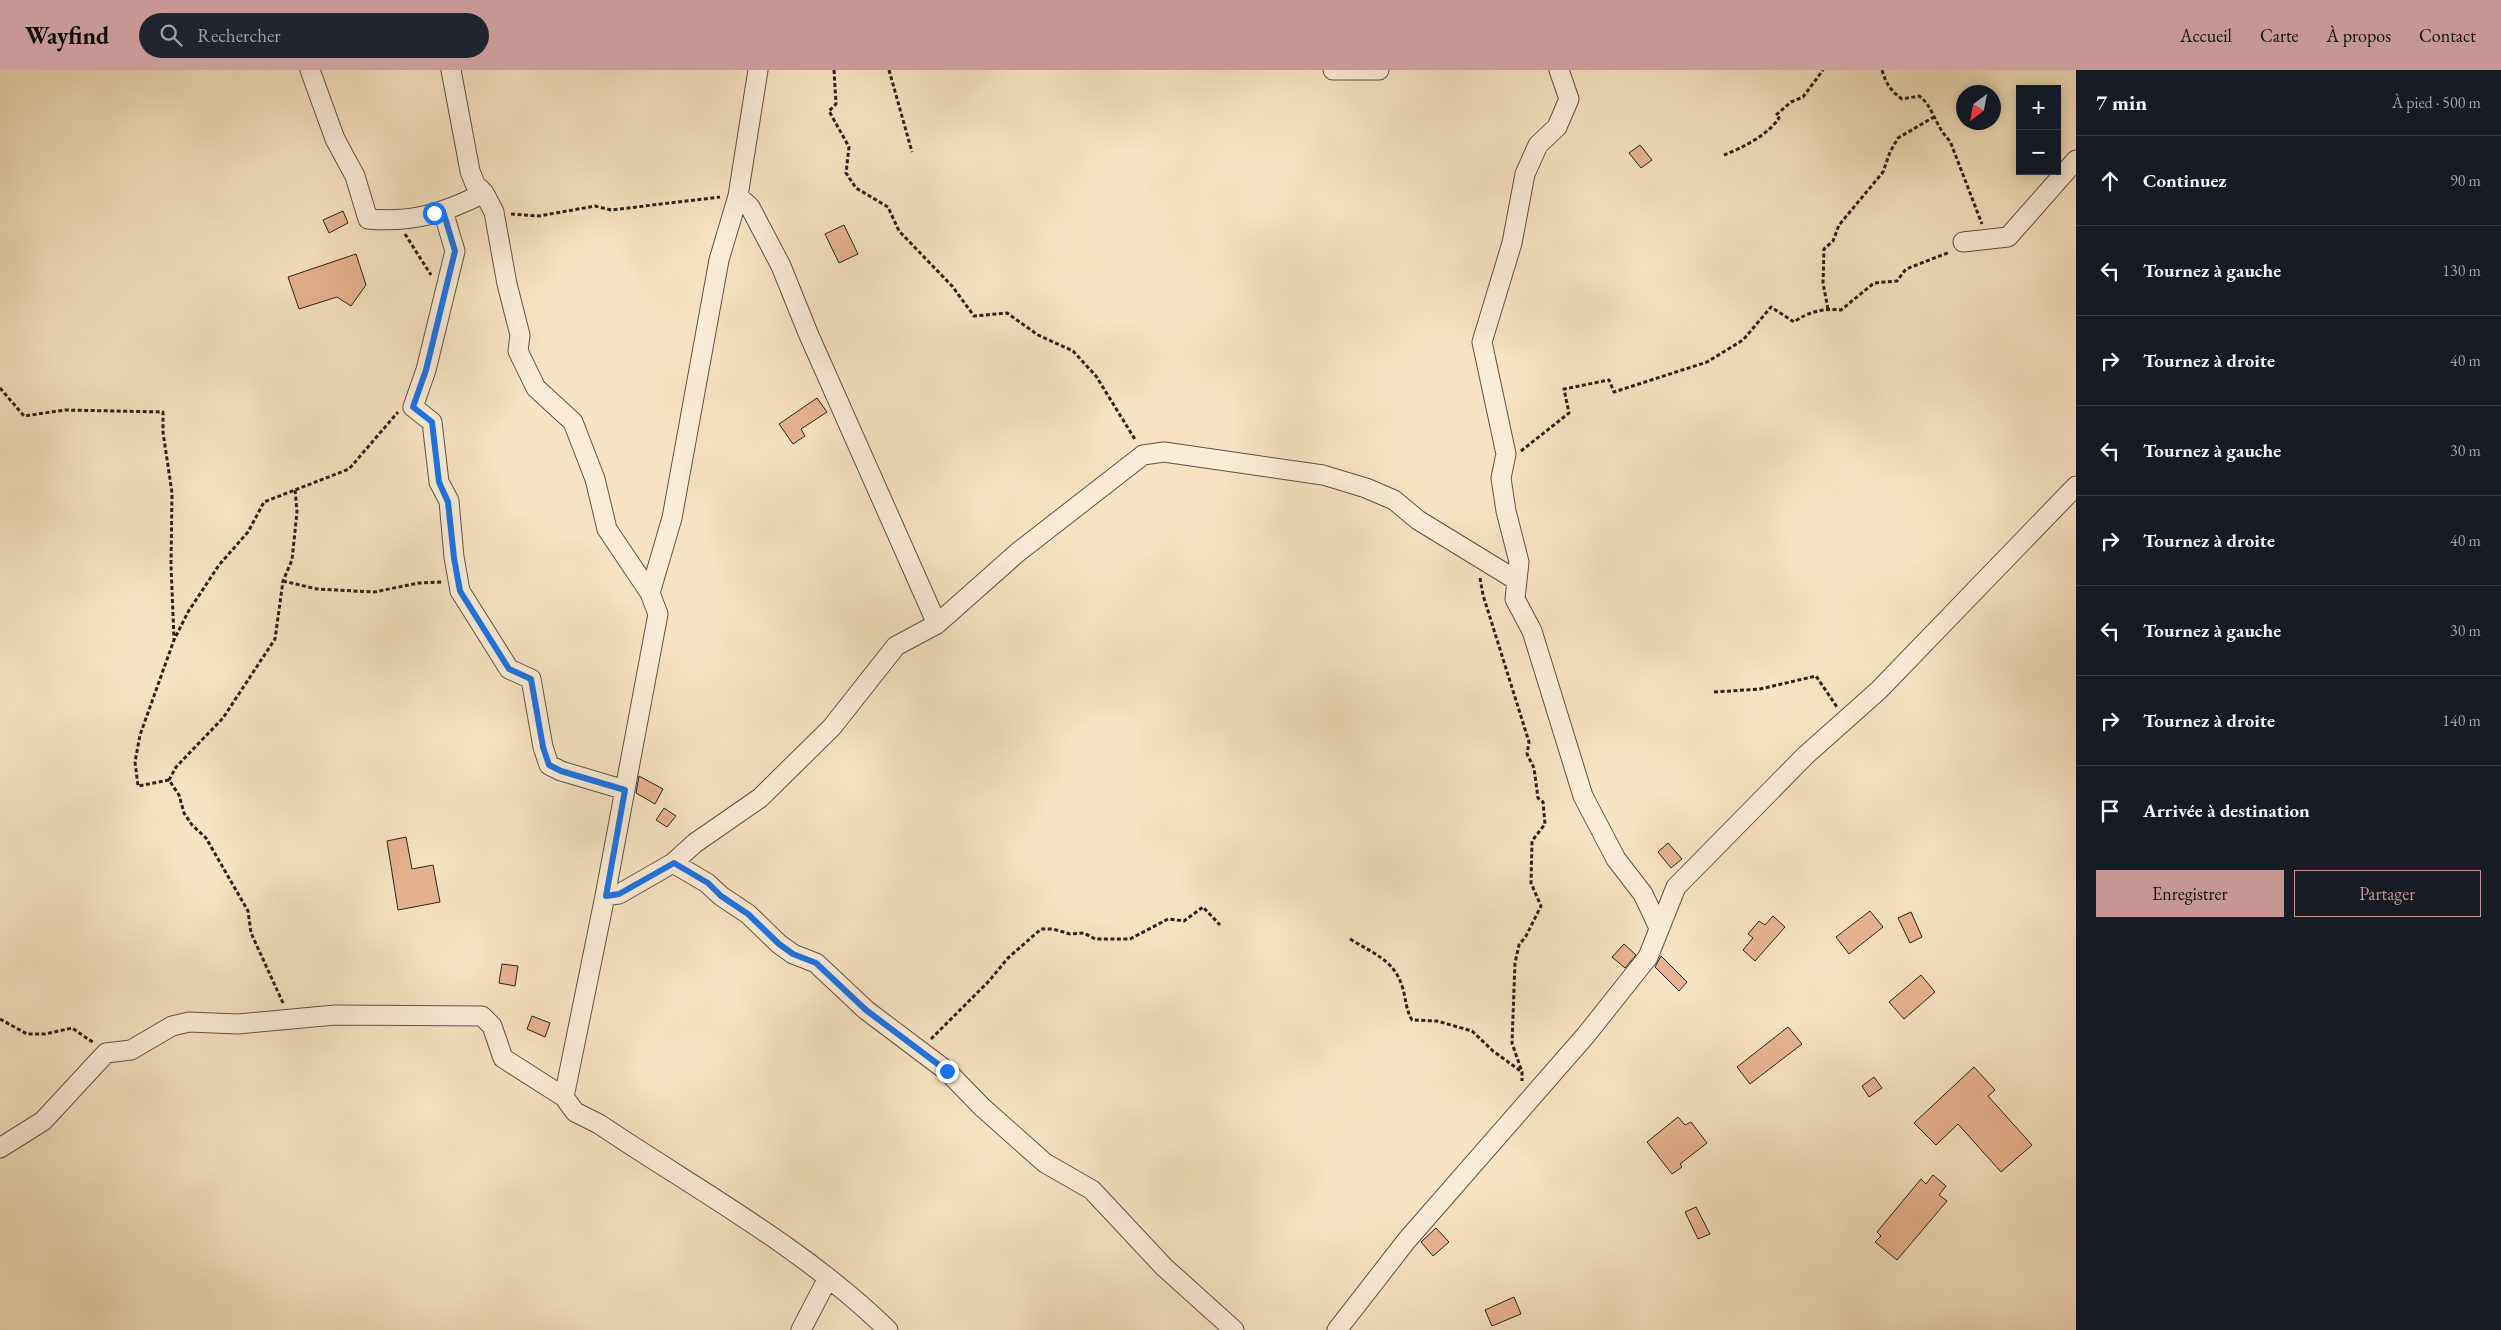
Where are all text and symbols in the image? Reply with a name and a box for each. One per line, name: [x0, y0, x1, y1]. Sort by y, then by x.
search box: [139, 13, 489, 58]
text: Wayfind: [25, 20, 109, 51]
icon: search: [157, 21, 185, 49]
text: Rechercher: [197, 23, 281, 48]
text: Accueil: [2180, 24, 2232, 47]
text: Carte: [2260, 24, 2299, 47]
text: À propos: [2327, 24, 2391, 47]
text: Contact: [2419, 24, 2476, 47]
north arrow: [1956, 85, 2001, 130]
map controls: [2016, 85, 2061, 175]
button: +: [2016, 85, 2061, 130]
text: 7 min: [2096, 89, 2147, 116]
text: À pied · 500 m: [2392, 92, 2481, 113]
button: −: [2016, 130, 2061, 175]
icon: ahead: [2096, 167, 2124, 195]
text: Continuez: [2143, 168, 2227, 193]
text: 90 m: [2450, 170, 2481, 191]
route start: [423, 202, 446, 225]
icon: left: [2096, 257, 2124, 285]
text: Tournez à gauche: [2143, 258, 2281, 283]
text: 130 m: [2442, 260, 2481, 281]
icon: right: [2096, 347, 2124, 375]
text: Tournez à droite: [2143, 348, 2275, 373]
text: 40 m: [2450, 350, 2481, 371]
icon: left: [2096, 437, 2124, 465]
text: Tournez à gauche: [2143, 438, 2281, 463]
text: 30 m: [2450, 440, 2481, 461]
icon: right: [2096, 527, 2124, 555]
text: Tournez à droite: [2143, 528, 2275, 553]
text: 40 m: [2450, 530, 2481, 551]
icon: left: [2096, 617, 2124, 645]
text: Tournez à gauche: [2143, 618, 2281, 643]
text: 30 m: [2450, 620, 2481, 641]
icon: right: [2096, 707, 2124, 735]
text: Tournez à droite: [2143, 708, 2275, 733]
text: 140 m: [2442, 710, 2481, 731]
icon: arrive: [2096, 797, 2124, 825]
text: Arrivée à destination: [2143, 798, 2310, 823]
button: Enregistrer: [2096, 870, 2284, 917]
button: Partager: [2294, 870, 2481, 917]
route end: [936, 1060, 959, 1083]

